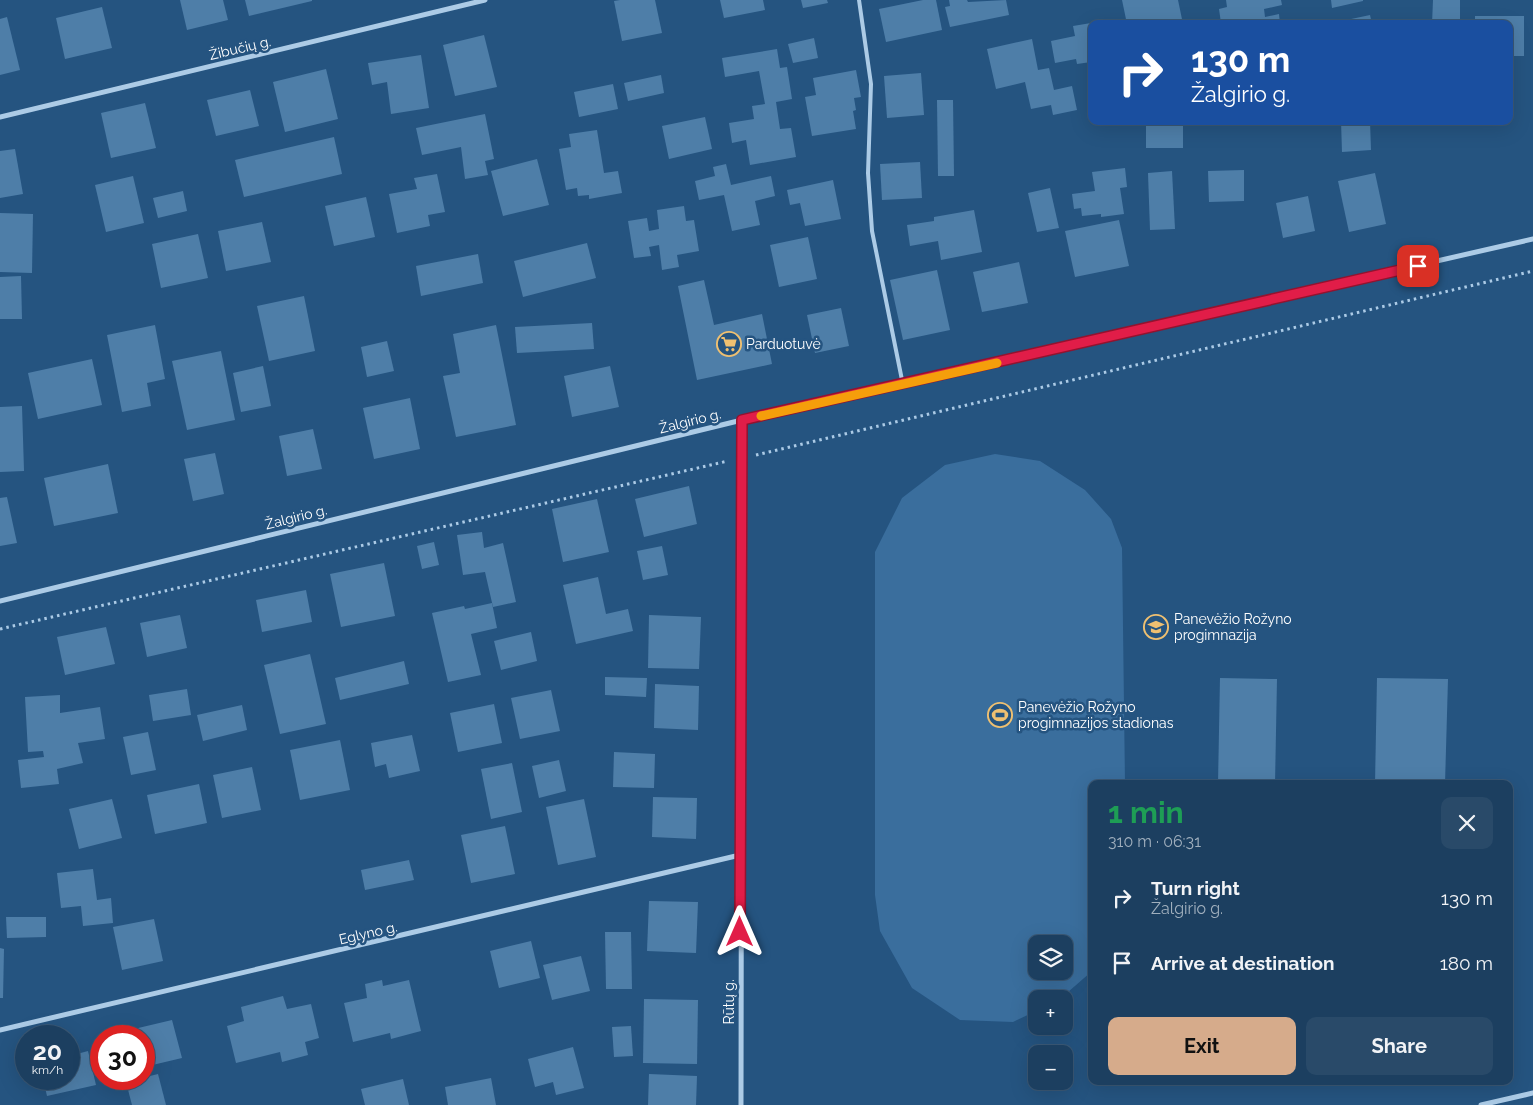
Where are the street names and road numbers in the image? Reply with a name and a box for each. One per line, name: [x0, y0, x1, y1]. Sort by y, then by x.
street label: Žibučių g.: [207, 32, 272, 63]
street label: Žalgirio g.: [657, 405, 723, 436]
street label: Žalgirio g.: [263, 501, 329, 532]
street label: Eglyno g.: [337, 919, 399, 947]
street label: Rūtų g.: [721, 979, 737, 1025]

